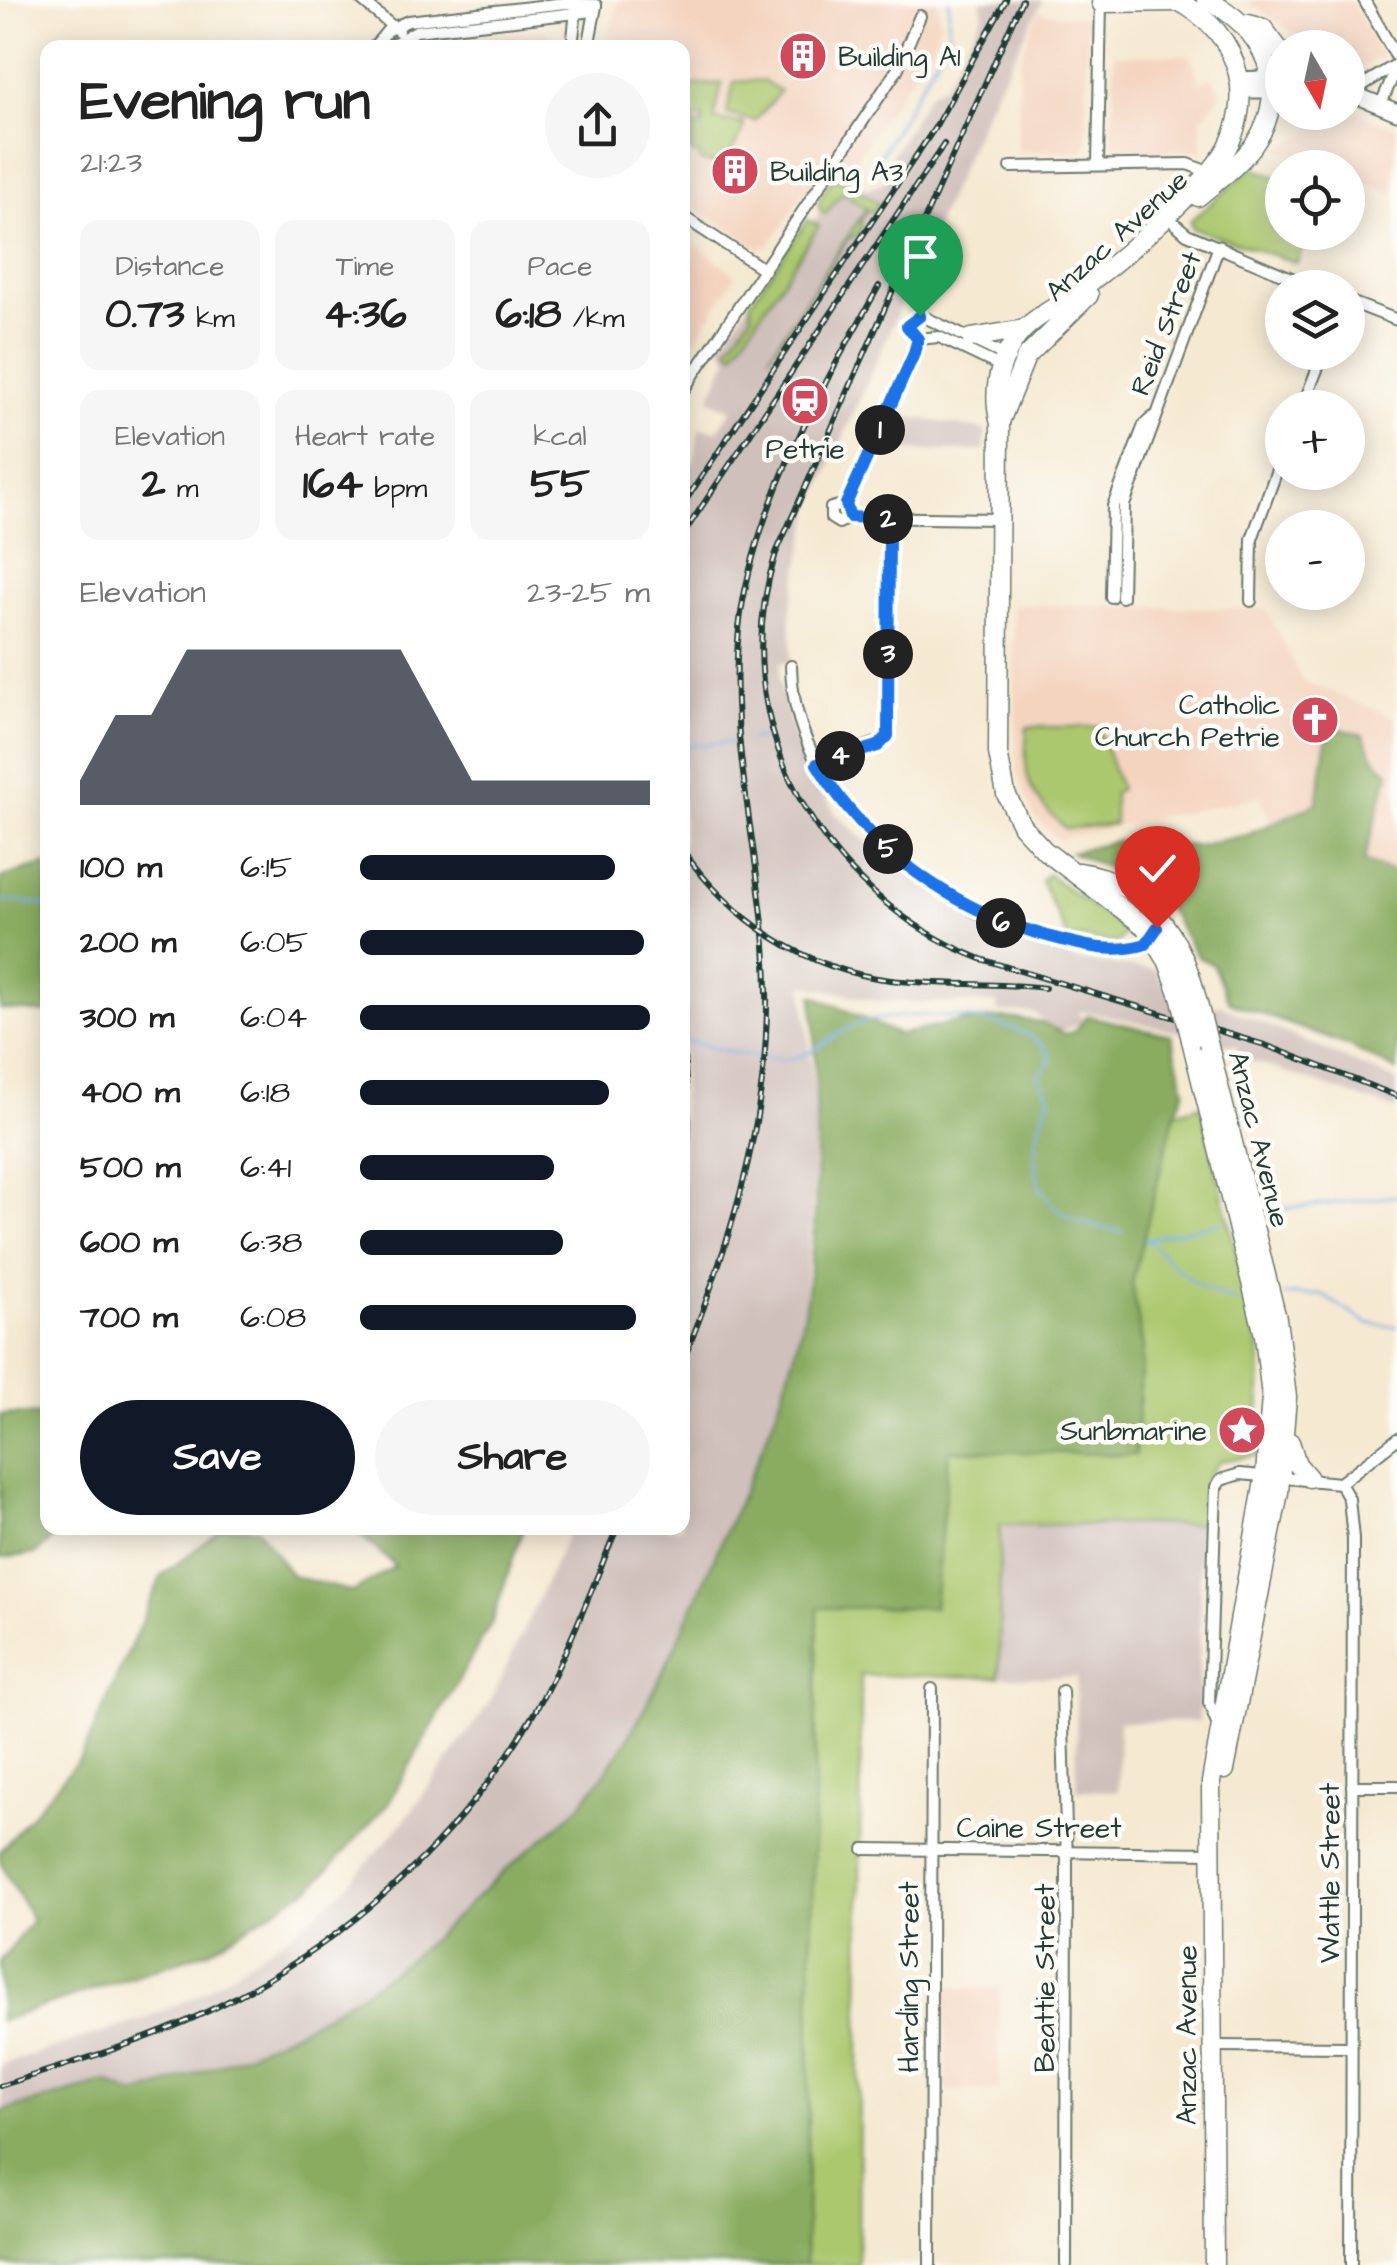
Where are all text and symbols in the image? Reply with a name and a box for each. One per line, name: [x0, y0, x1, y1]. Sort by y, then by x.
building icon: Building A1: [777, 30, 829, 82]
north arrow: [1265, 30, 1365, 130]
map controls: [1265, 30, 1365, 610]
place label: Building A1: [838, 38, 961, 78]
text: Evening run: [80, 64, 370, 140]
button: share: [545, 73, 650, 178]
text: 21:23: [80, 140, 142, 185]
building icon: Building A3: [709, 145, 761, 197]
button: locate: [1265, 150, 1365, 250]
place label: Building A3: [770, 153, 903, 193]
street label: Anzac Avenue: [1037, 161, 1197, 311]
pin: [878, 214, 963, 317]
icon: arrive: [893, 229, 948, 284]
street label: Reid Street: [1121, 245, 1212, 401]
text: Distance: [116, 247, 224, 286]
text: Time: [336, 247, 394, 286]
text: Pace: [528, 247, 592, 286]
button: layers: [1265, 270, 1365, 370]
text: 0.73: [105, 286, 185, 344]
text: 4:36: [323, 286, 407, 344]
text: 6:18: [496, 286, 562, 344]
text: km: [185, 299, 235, 338]
text: /km: [562, 299, 624, 338]
station icon: Petrie: [779, 375, 831, 427]
button: +: [1265, 390, 1365, 490]
pin: 1: [855, 405, 905, 455]
text: 1: [878, 410, 882, 449]
text: Elevation: [115, 417, 225, 456]
text: Heart rate: [295, 417, 435, 456]
text: kcal: [533, 417, 587, 456]
place label: Petrie: [765, 430, 845, 469]
text: 2: [141, 456, 166, 514]
text: 164: [303, 456, 363, 514]
text: 55: [530, 456, 590, 514]
text: m: [166, 469, 199, 508]
text: bpm: [363, 469, 427, 508]
pin: 2: [863, 494, 913, 544]
text: 2: [880, 499, 896, 538]
button: −: [1265, 510, 1365, 610]
text: Elevation: [80, 570, 206, 615]
text: 23–25 m: [527, 570, 650, 615]
pin: 3: [863, 629, 913, 679]
text: 3: [881, 634, 895, 673]
place label: Catholic Church Petrie: [1095, 686, 1280, 757]
church icon: Catholic Church Petrie: [1289, 694, 1341, 746]
pin: 4: [815, 731, 865, 781]
text: 4: [830, 736, 850, 775]
pin: 5: [863, 824, 913, 874]
pin: [1115, 826, 1200, 929]
text: 5: [878, 829, 898, 868]
icon: check: [1130, 841, 1185, 896]
text: 100 m: [80, 845, 162, 890]
text: 6:15: [240, 845, 292, 890]
pin: 6: [976, 898, 1026, 948]
text: 6: [992, 903, 1010, 942]
text: 200 m: [80, 920, 176, 965]
text: 6:05: [240, 920, 308, 965]
text: 300 m: [80, 995, 174, 1040]
text: 6:04: [240, 995, 307, 1040]
street label: Anzac Avenue: [1218, 1047, 1299, 1231]
text: 400 m: [80, 1070, 180, 1115]
text: 6:18: [240, 1070, 290, 1115]
text: 500 m: [80, 1145, 181, 1190]
text: 6:41: [240, 1145, 291, 1190]
text: 600 m: [80, 1220, 178, 1265]
text: 6:38: [240, 1220, 302, 1265]
text: 700 m: [80, 1295, 178, 1340]
text: 6:08: [240, 1295, 306, 1340]
button: Save: [80, 1400, 355, 1515]
button: Share: [375, 1400, 650, 1515]
place icon: Sunbmarine: [1216, 1404, 1268, 1456]
place label: Sunbmarine: [1060, 1412, 1207, 1451]
street label: Wattle Street: [1311, 1782, 1350, 1963]
street label: Caine Street: [956, 1809, 1122, 1848]
street label: Harding Street: [890, 1881, 930, 2073]
street label: Beattie Street: [1026, 1883, 1065, 2072]
street label: Anzac Avenue: [1168, 1945, 1207, 2125]

